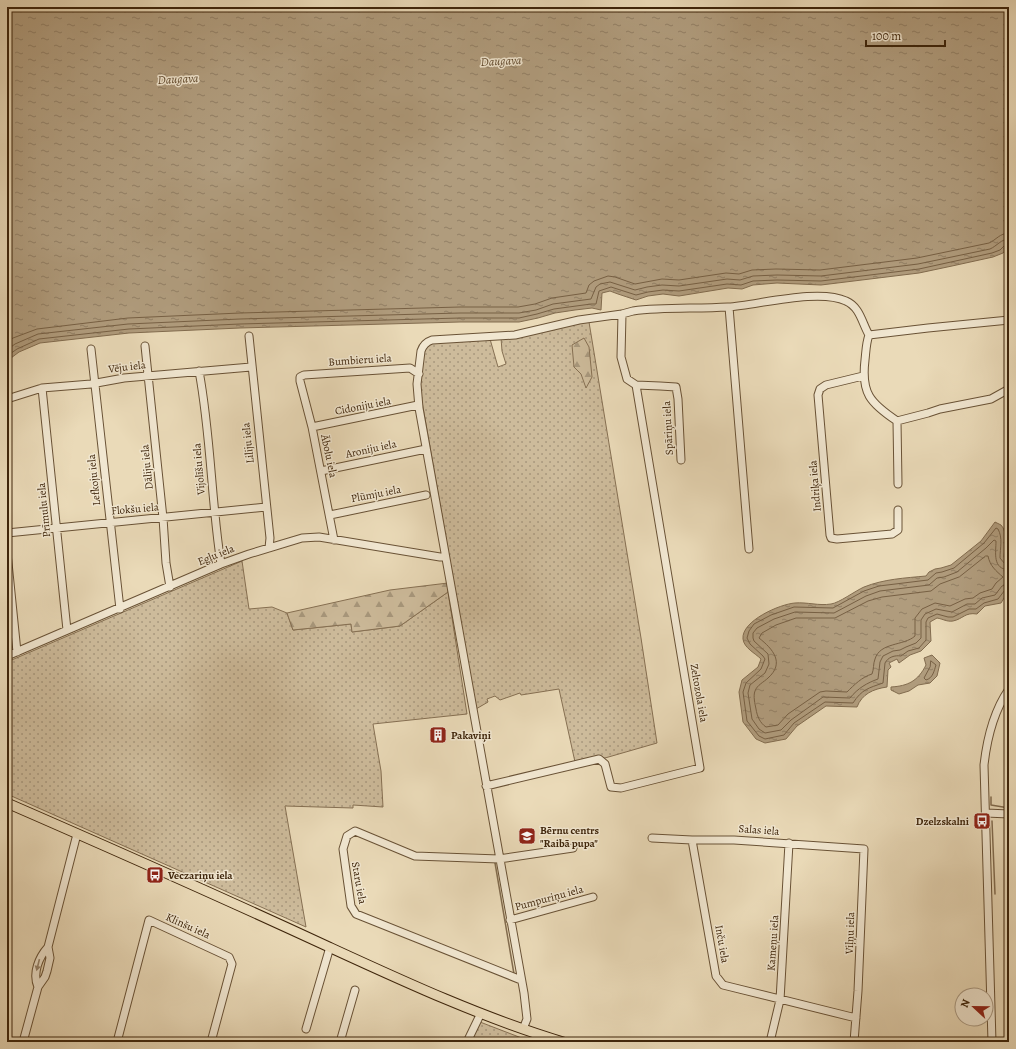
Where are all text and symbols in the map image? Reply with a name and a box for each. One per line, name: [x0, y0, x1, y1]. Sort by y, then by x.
scale bar: [866, 22, 945, 48]
text: 100 m: [872, 28, 901, 44]
water label: Daugava: [480, 52, 522, 70]
water label: Daugava: [157, 70, 199, 88]
street label: Bumbieru iela: [328, 350, 393, 370]
street label: Vēju iela: [106, 357, 147, 377]
street label: Cidoniju iela: [334, 393, 393, 419]
street label: Spāriņu iela: [659, 400, 677, 455]
street label: Liliju iela: [238, 421, 258, 464]
street label: Ābolu iela: [317, 432, 341, 480]
street label: Aroniju iela: [343, 436, 399, 462]
street label: Vijolīšu iela: [189, 442, 209, 496]
street label: Dāliju iela: [137, 443, 157, 490]
street label: Lefkoju iela: [84, 453, 104, 506]
street label: Indriķa iela: [805, 459, 825, 512]
street label: Prīmulu iela: [34, 481, 54, 538]
street label: Plūmju iela: [350, 482, 403, 506]
street label: Flokšu iela: [111, 499, 160, 519]
street label: Egļu iela: [195, 541, 237, 569]
street label: Zeltozola iela: [686, 663, 712, 724]
building icon: Pakaviņi: [428, 725, 448, 745]
place label: Pakaviņi: [451, 728, 491, 743]
bus stop icon: Dzelzskalni: [972, 811, 992, 831]
place label: Dzelzskalni: [916, 814, 969, 829]
street label: Salas iela: [738, 821, 781, 839]
place label: Bērnu centrs "Raibā pupa": [540, 823, 600, 851]
school or university icon: Bērnu centrs "Raibā pupa": [517, 826, 537, 846]
street label: Staru iela: [348, 861, 370, 906]
bus stop icon: Veczariņu iela: [145, 865, 165, 885]
place label: Veczariņu iela: [167, 868, 233, 883]
street label: Pumpuriņu iela: [513, 881, 586, 914]
street label: Klinšu iela: [163, 910, 213, 943]
street label: Viļņu iela: [842, 911, 858, 955]
street label: Kameņu iela: [764, 914, 783, 972]
street label: Inču iela: [711, 924, 733, 965]
one-way arrow: [35, 960, 41, 972]
north arrow: [954, 987, 994, 1027]
text: N: [957, 997, 974, 1010]

